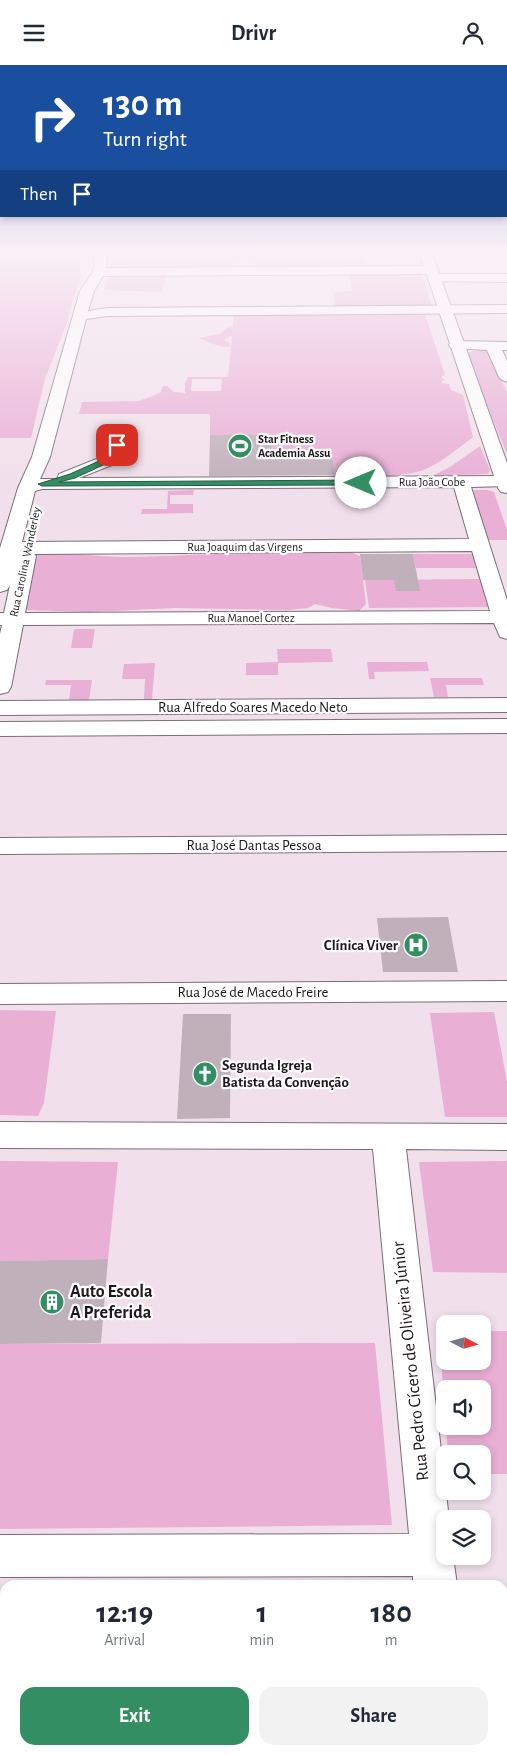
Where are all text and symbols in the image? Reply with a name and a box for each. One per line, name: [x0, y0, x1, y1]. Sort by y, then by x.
icon: menu: [20, 19, 48, 47]
icon: person: [459, 19, 487, 47]
text: Drivr: [231, 22, 276, 44]
icon: right: [20, 85, 85, 150]
text: 130 m: [103, 87, 182, 122]
text: Turn right: [103, 128, 187, 150]
icon: arrive: [68, 180, 96, 208]
text: Then: [20, 185, 58, 204]
pin: [96, 424, 138, 466]
icon: arrive: [103, 431, 131, 459]
sports icon: Star Fitness Academia Assu: [227, 433, 253, 459]
place label: Star Fitness Academia Assu: [258, 433, 331, 459]
position arrow: [334, 456, 386, 508]
street label: Rua João Cobe: [399, 476, 465, 488]
street label: Rua Carolina Wanderley: [7, 506, 43, 618]
street label: Rua Joaquim das Virgens: [187, 541, 303, 553]
street label: Rua Manoel Cortez: [207, 612, 295, 624]
street label: Rua Alfredo Soares Macedo Neto: [158, 700, 348, 715]
street label: Rua José Dantas Pessoa: [186, 838, 322, 853]
hospital icon: Clínica Viver: [403, 932, 429, 958]
place label: Clínica Viver: [324, 938, 399, 953]
street label: Rua José de Macedo Freire: [178, 985, 329, 1000]
place label: Segunda Igreja Batista da Convenção: [222, 1058, 349, 1090]
church icon: Segunda Igreja Batista da Convenção: [192, 1061, 218, 1087]
street label: Rua Pedro Cícero de Oliveira Júnior: [389, 1240, 433, 1482]
place label: Auto Escola A Preferida: [70, 1283, 153, 1322]
building icon: Auto Escola A Preferida: [39, 1289, 65, 1315]
north arrow: [436, 1315, 491, 1370]
map controls: [436, 1315, 491, 1565]
button: sound: [436, 1380, 491, 1435]
button: search: [436, 1445, 491, 1500]
button: layers: [436, 1510, 491, 1565]
text: 12:19: [96, 1598, 153, 1628]
text: 1: [257, 1598, 267, 1628]
text: 180: [371, 1598, 412, 1628]
text: Arrival: [104, 1632, 145, 1648]
text: min: [249, 1632, 274, 1648]
text: m: [385, 1632, 398, 1648]
button: Exit: [20, 1687, 249, 1745]
button: Share: [259, 1687, 488, 1745]

